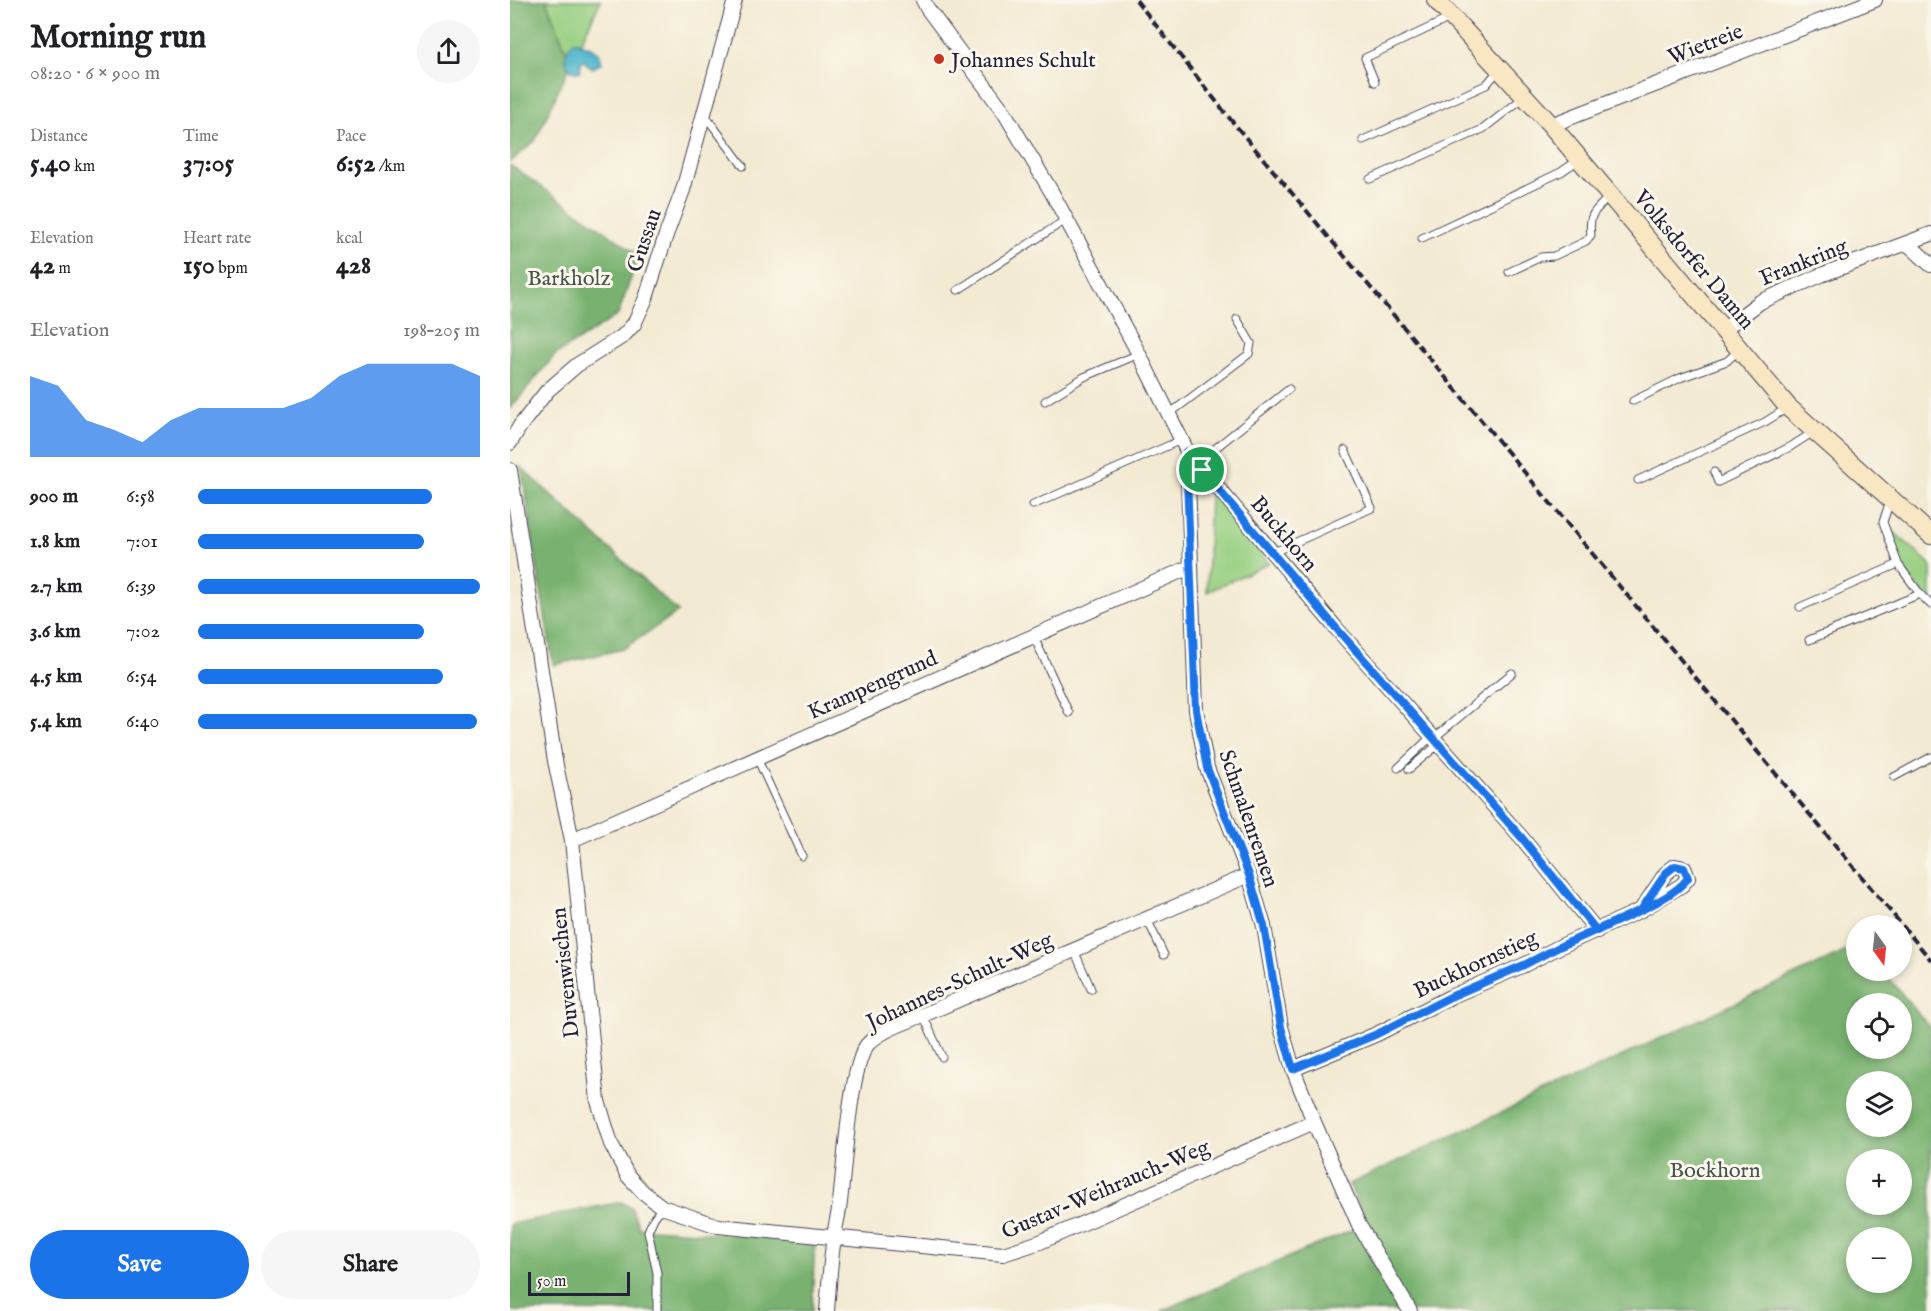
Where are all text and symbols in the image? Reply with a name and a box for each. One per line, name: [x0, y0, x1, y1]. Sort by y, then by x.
text: Morning run: [30, 17, 206, 59]
street label: Wietreie: [1664, 18, 1747, 72]
button: share: [417, 20, 480, 83]
place label: Johannes Schult: [948, 47, 1096, 75]
marker: Johannes Schult: [932, 52, 946, 66]
text: 08:20 · 6 × 900 m: [30, 61, 160, 86]
text: Distance: [30, 127, 88, 147]
text: Time: [183, 127, 219, 147]
text: Pace: [336, 127, 366, 147]
text: 5.40: [30, 147, 71, 180]
text: 37:05: [183, 147, 234, 180]
text: 6:52: [336, 147, 375, 180]
text: km: [71, 157, 95, 177]
text: /km: [375, 157, 405, 177]
street label: Volksdorfer Damm: [1626, 184, 1760, 336]
street label: Gussau: [621, 205, 669, 276]
text: Elevation: [30, 229, 93, 249]
text: Heart rate: [183, 229, 251, 249]
text: kcal: [336, 229, 363, 249]
street label: Frankring: [1756, 232, 1853, 293]
text: 42: [30, 249, 55, 282]
text: 150: [183, 249, 215, 282]
text: 428: [336, 249, 371, 282]
text: m: [55, 259, 71, 279]
text: bpm: [215, 259, 248, 279]
park label: Barkholz: [527, 265, 611, 293]
text: Elevation: [30, 318, 109, 343]
text: 198–205 m: [403, 318, 480, 343]
pin: [1176, 444, 1227, 495]
icon: arrive: [1185, 453, 1218, 486]
text: 900 m: [30, 484, 78, 509]
text: 6:58: [126, 484, 155, 509]
street label: Buckhorn: [1244, 491, 1323, 578]
text: 1.8 km: [30, 529, 80, 554]
text: 7:01: [126, 529, 158, 554]
text: 2.7 km: [30, 574, 83, 599]
text: 6:39: [126, 574, 156, 599]
text: 3.6 km: [30, 619, 81, 644]
text: 7:02: [126, 619, 160, 644]
street label: Krampengrund: [804, 645, 942, 727]
text: 4.5 km: [30, 664, 82, 689]
text: 6:54: [126, 664, 157, 689]
text: 5.4 km: [30, 709, 82, 734]
text: 6:40: [126, 709, 159, 734]
street label: Schmalenremen: [1211, 746, 1285, 891]
street label: Duvenwischen: [545, 906, 587, 1040]
north arrow: [1846, 915, 1912, 981]
map controls: [1846, 915, 1912, 1293]
street label: Buckhornstieg: [1409, 923, 1543, 1006]
street label: Johannes-Schult-Weg: [860, 926, 1058, 1039]
button: locate: [1846, 993, 1912, 1059]
button: layers: [1846, 1071, 1912, 1137]
street label: Gustav-Weihrauch-Weg: [998, 1133, 1215, 1246]
button: +: [1846, 1149, 1912, 1215]
park label: Bockhorn: [1670, 1157, 1761, 1185]
button: −: [1846, 1227, 1912, 1293]
button: Save: [30, 1230, 249, 1299]
button: Share: [261, 1230, 480, 1299]
scale bar: [528, 1269, 630, 1296]
text: 50 m: [537, 1272, 566, 1292]

